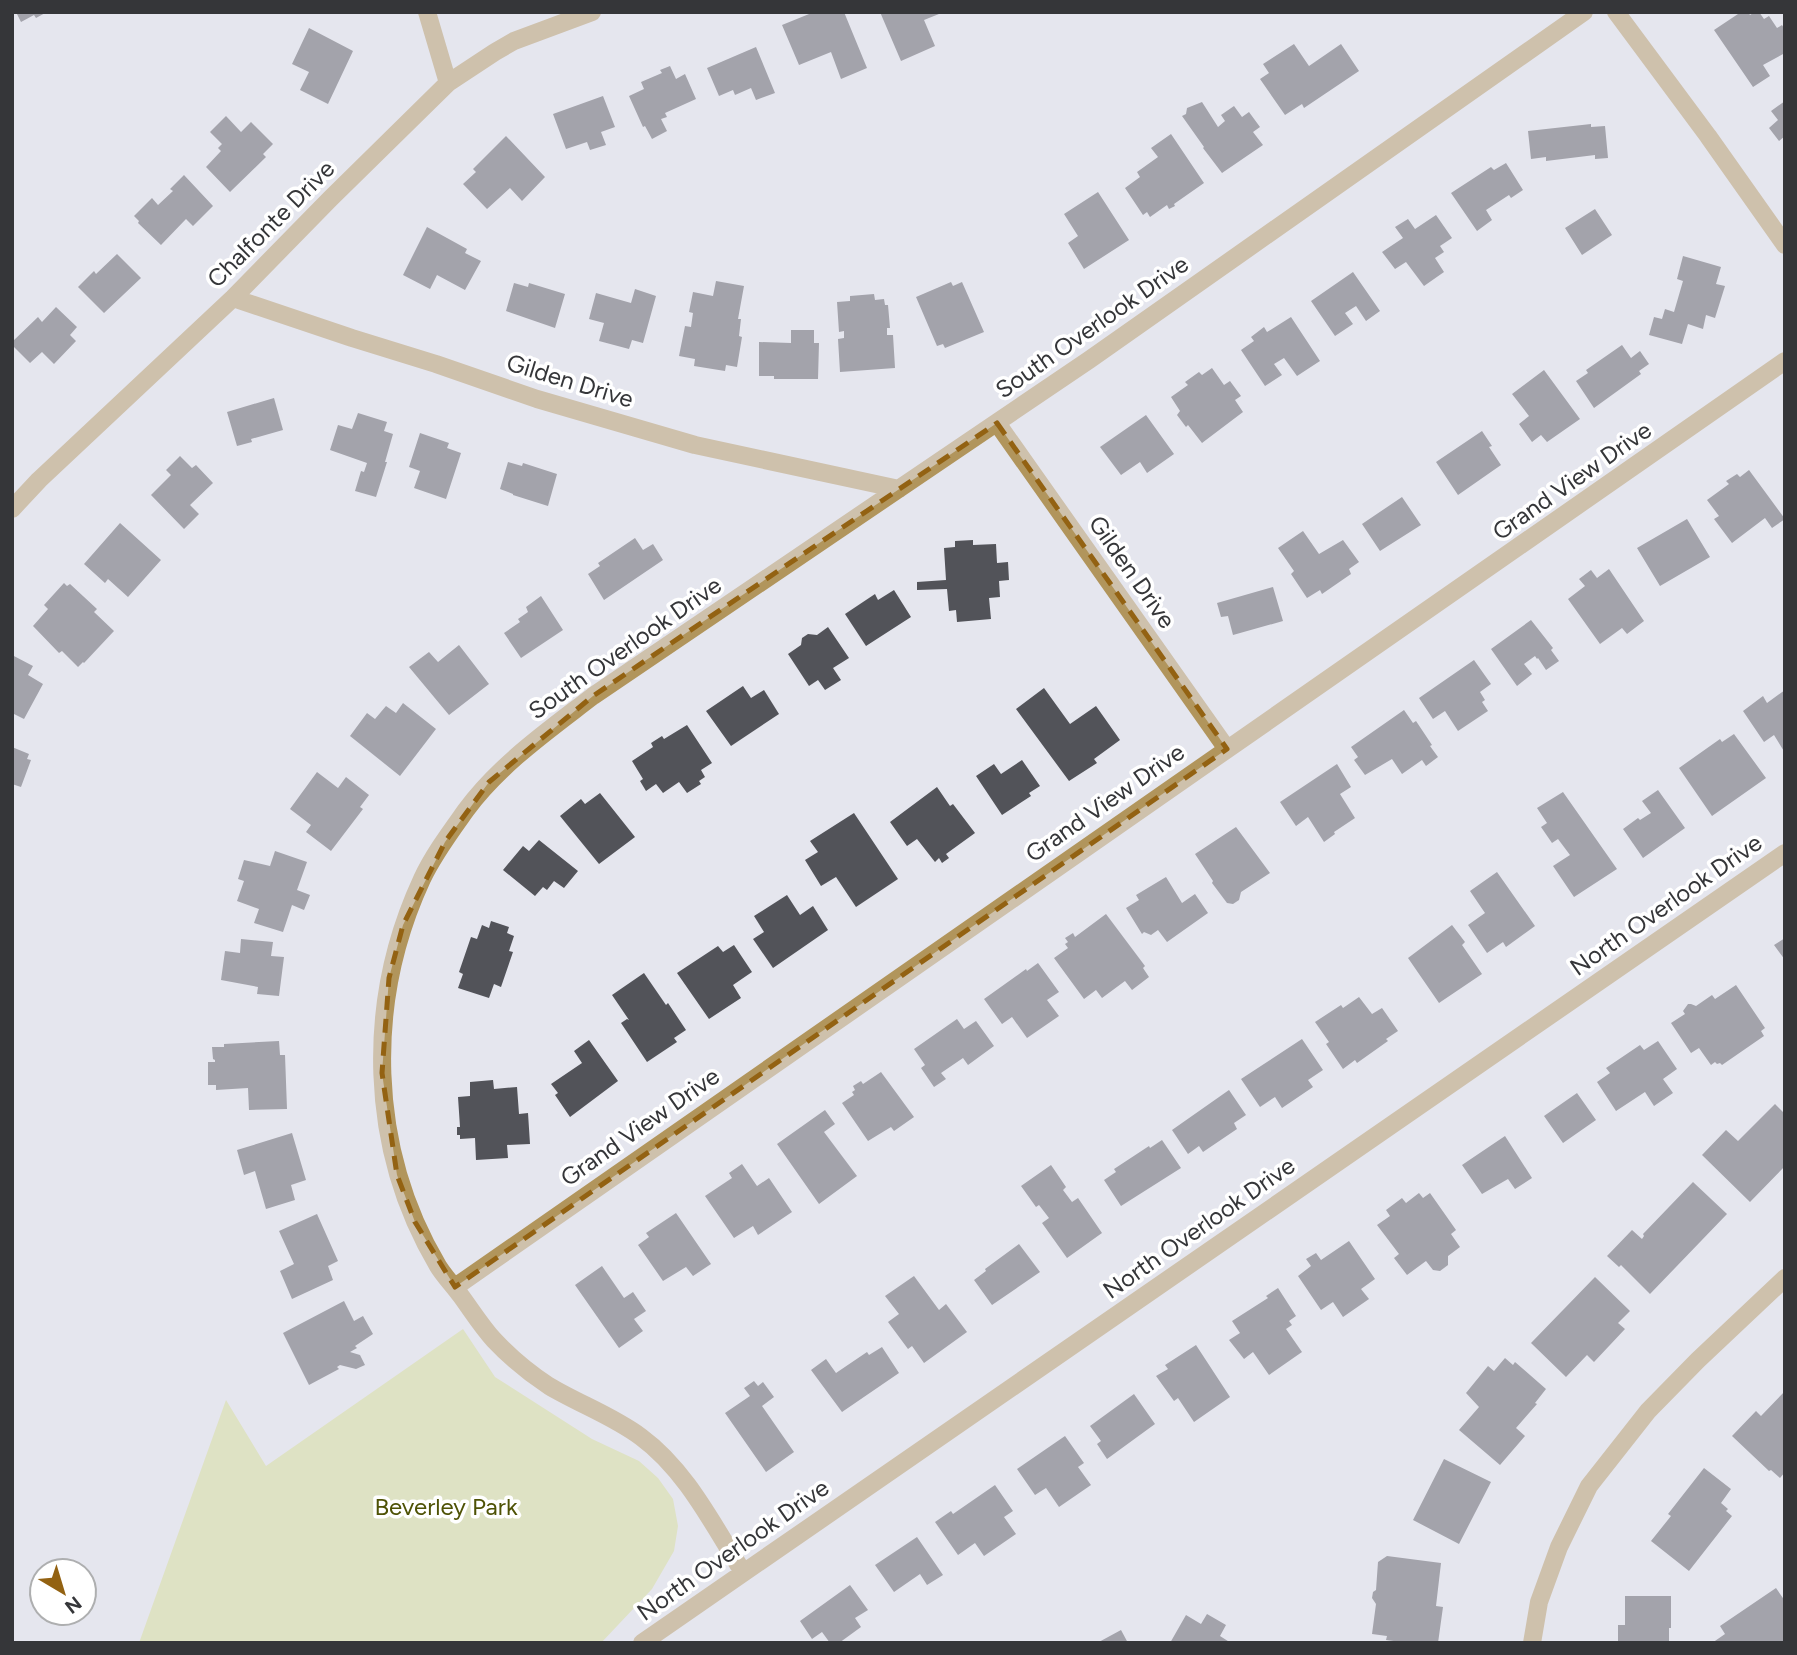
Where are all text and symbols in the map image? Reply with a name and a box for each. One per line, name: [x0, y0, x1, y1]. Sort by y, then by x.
street label: Chalfonte Drive: [201, 154, 340, 293]
street label: South Overlook Drive: [990, 249, 1194, 404]
street label: Gilden Drive: [503, 347, 637, 414]
street label: Grand View Drive: [1487, 415, 1657, 546]
street label: Gilden Drive: [1083, 510, 1182, 634]
street label: South Overlook Drive: [523, 570, 727, 725]
street label: Grand View Drive: [1020, 737, 1190, 868]
street label: North Overlook Drive: [1564, 828, 1767, 982]
street label: Grand View Drive: [555, 1061, 725, 1192]
street label: North Overlook Drive: [1097, 1151, 1300, 1305]
street label: North Overlook Drive: [631, 1473, 834, 1627]
park label: Beverley Park: [374, 1492, 518, 1521]
north arrow: [28, 1557, 98, 1627]
text: N: [60, 1591, 86, 1619]

